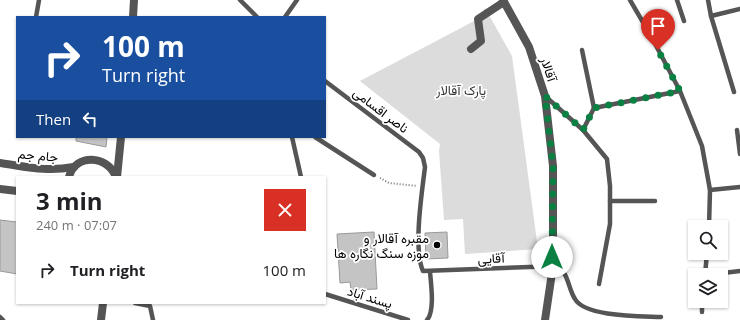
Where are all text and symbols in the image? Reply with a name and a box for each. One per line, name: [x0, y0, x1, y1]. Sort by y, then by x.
pin: [641, 9, 675, 50]
icon: arrive: [647, 15, 669, 37]
text: 100 m: [102, 27, 185, 65]
icon: right: [36, 32, 88, 84]
street label: آقالار: [536, 54, 562, 84]
text: Turn right: [102, 63, 185, 87]
park label: پارک آقالار: [435, 81, 486, 100]
street label: ناصر اقسامی: [349, 83, 413, 137]
icon: left: [79, 108, 101, 130]
text: Then: [36, 109, 71, 129]
street label: جام جم: [17, 144, 59, 166]
text: 3 min: [36, 184, 103, 217]
button: close: [264, 189, 306, 231]
text: 240 m · 07:07: [36, 216, 117, 234]
map controls: [688, 220, 728, 308]
button: search: [688, 220, 728, 260]
place label: مقبره آقالار و موزه سنگ نگاره ها: [334, 229, 429, 262]
position arrow: [531, 236, 573, 278]
marker: مقبره آقالار و موزه سنگ نگاره ها: [432, 240, 442, 250]
street label: آقایی: [477, 248, 506, 268]
icon: right: [36, 259, 58, 281]
text: Turn right: [70, 260, 145, 280]
text: 100 m: [262, 260, 306, 280]
button: layers: [688, 268, 728, 308]
street label: پسند آباد: [345, 282, 395, 313]

